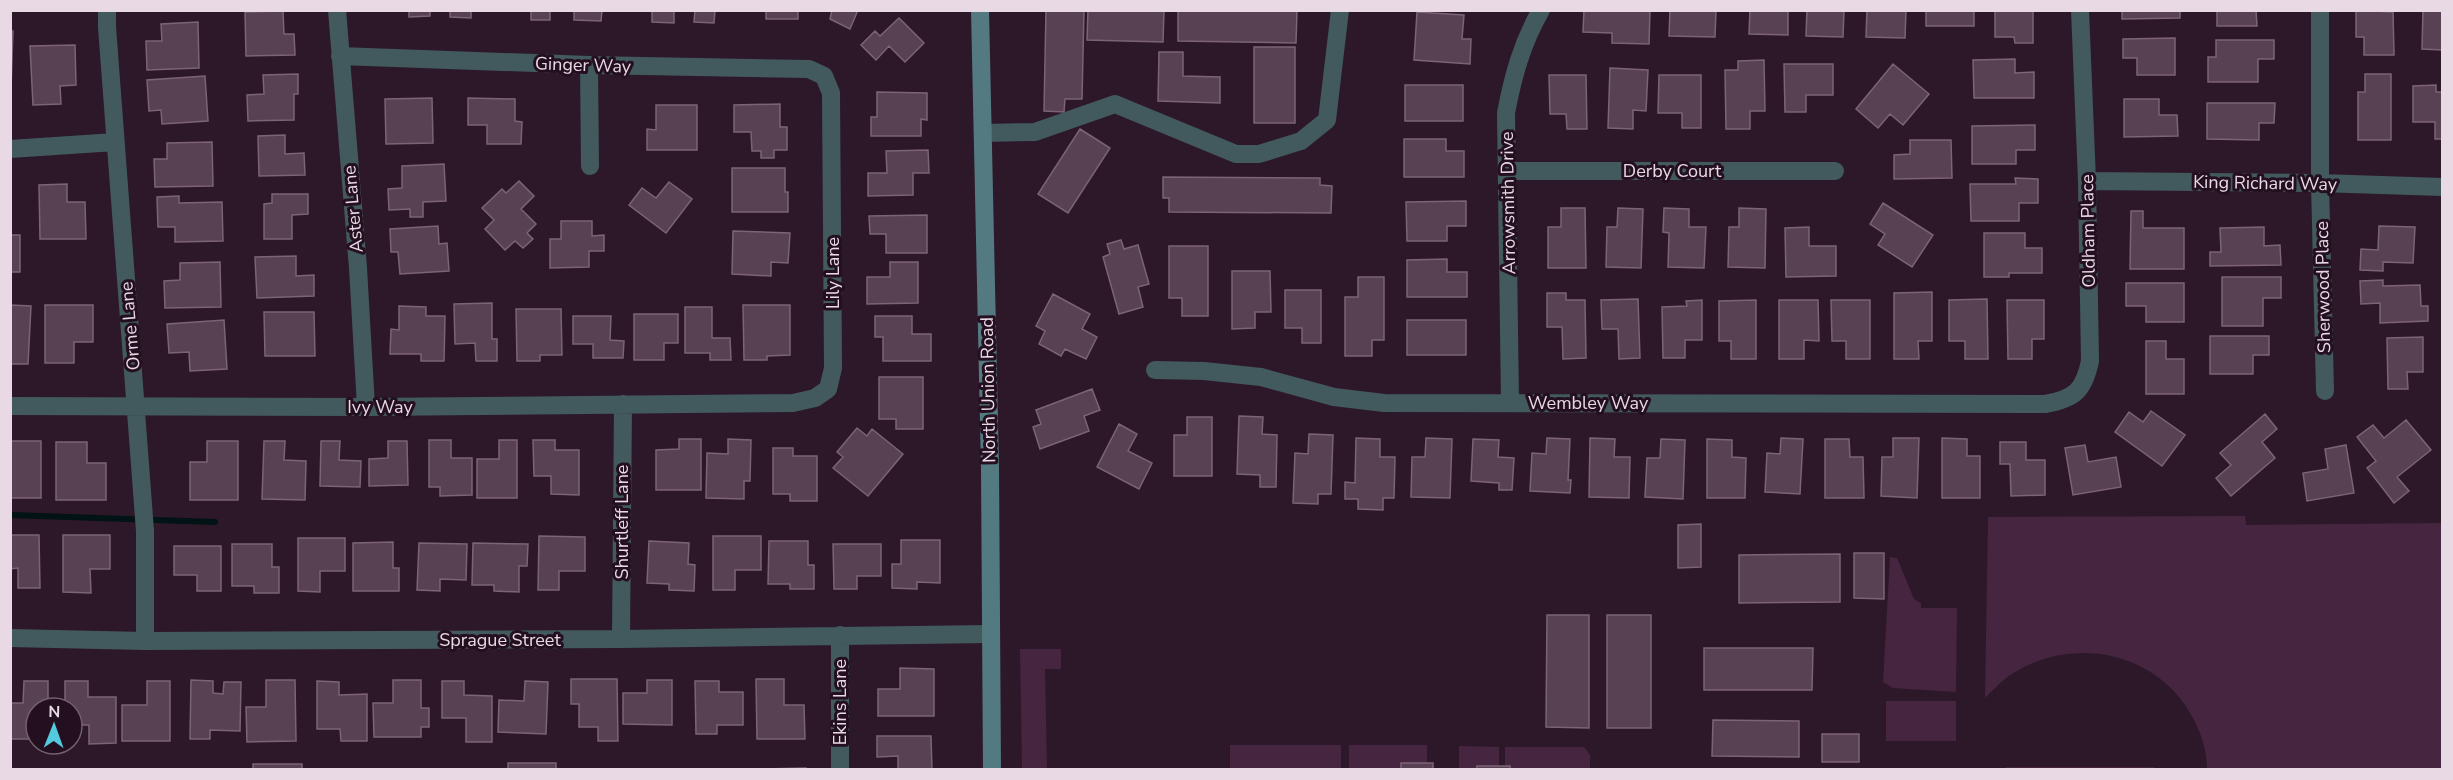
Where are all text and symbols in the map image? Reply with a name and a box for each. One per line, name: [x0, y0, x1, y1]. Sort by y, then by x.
street label: Ginger Way: [535, 51, 632, 79]
street label: Arrowsmith Drive: [1495, 131, 1521, 275]
street label: Derby Court: [1623, 159, 1722, 183]
street label: Aster Lane: [337, 164, 369, 254]
street label: King Richard Way: [2193, 170, 2338, 196]
street label: Oldham Place: [2075, 174, 2101, 288]
street label: Sherwood Place: [2310, 221, 2336, 353]
street label: Lily Lane: [821, 237, 845, 309]
street label: Orme Lane: [114, 281, 146, 371]
street label: North Union Road: [975, 317, 1001, 463]
street label: Wembley Way: [1528, 391, 1649, 415]
street label: Ivy Way: [347, 395, 414, 419]
street label: Shurtleff Lane: [610, 465, 634, 579]
street label: Sprague Street: [439, 628, 561, 652]
street label: Ekins Lane: [828, 659, 852, 745]
north arrow: [24, 696, 84, 756]
text: N: [48, 701, 60, 723]

